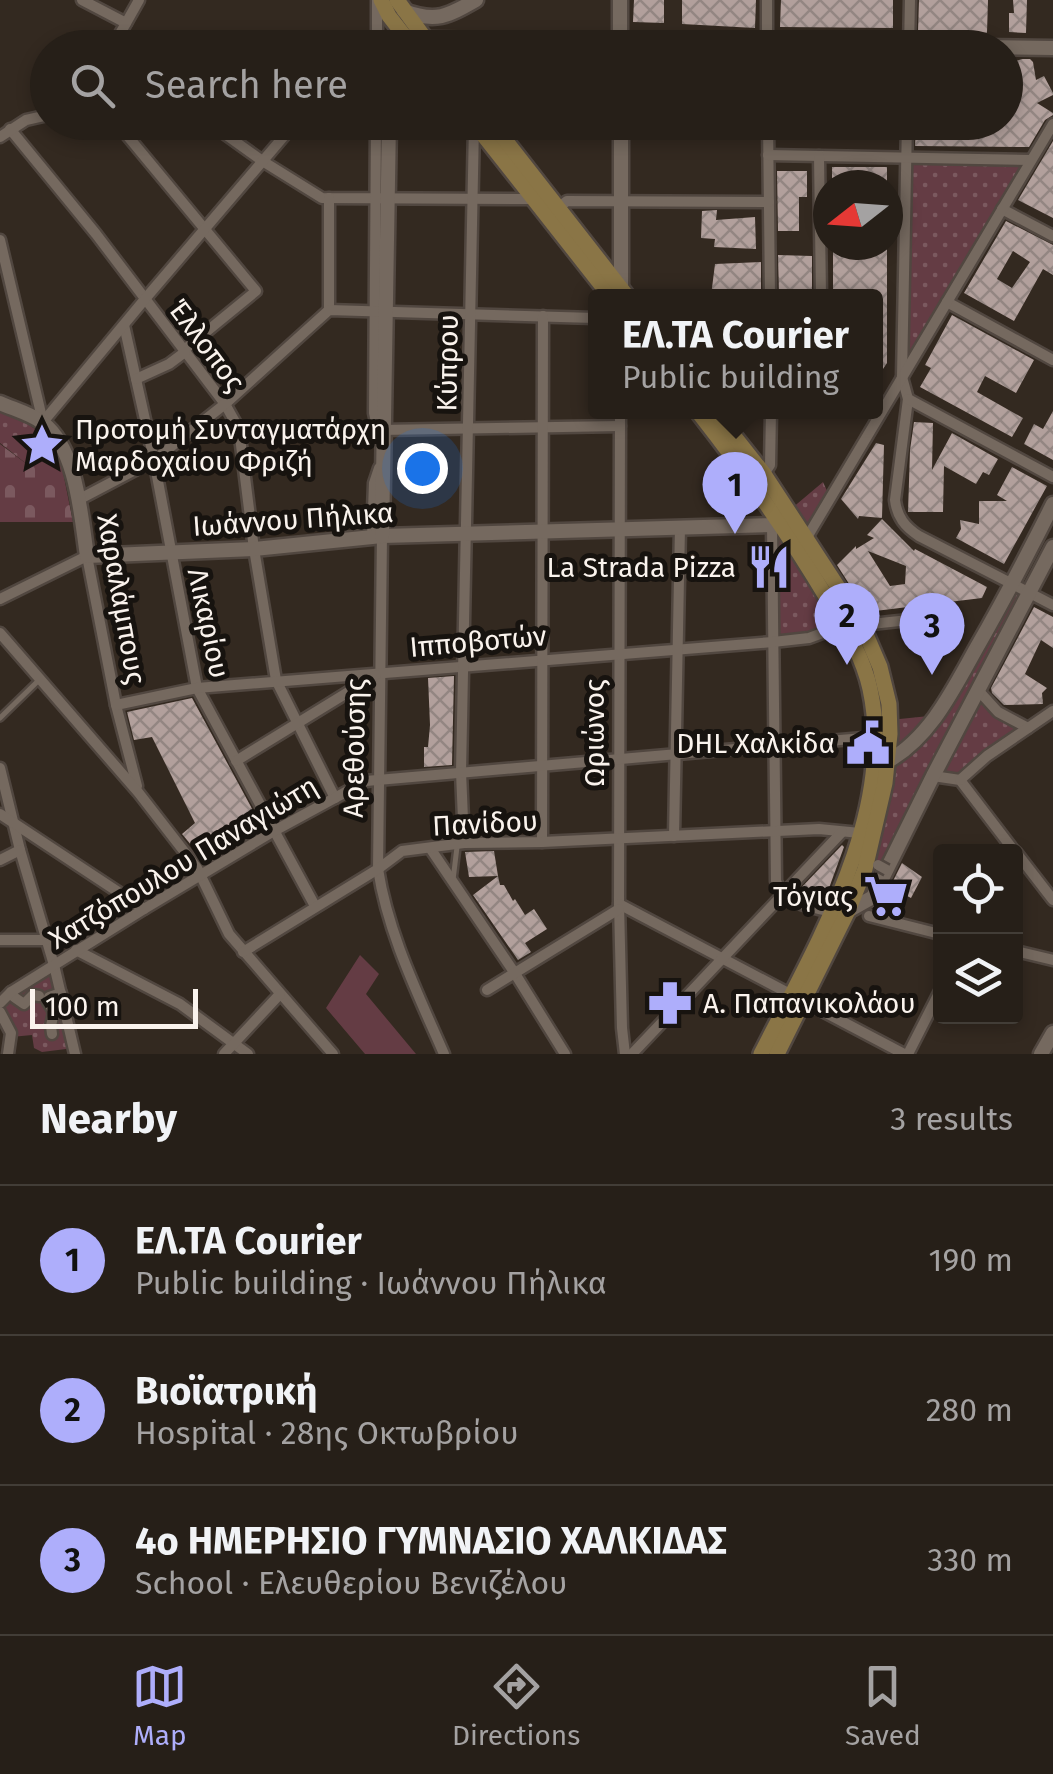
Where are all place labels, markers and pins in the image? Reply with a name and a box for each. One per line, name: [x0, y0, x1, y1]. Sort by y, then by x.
place label: Προτομή Συνταγματάρχη Μαρδοχαίου Φριζή: [75, 413, 386, 478]
place icon: Προτομή Συνταγματάρχη Μαρδοχαίου Φριζή: [18, 421, 66, 469]
pin: 1: [702, 452, 768, 534]
restaurant icon: La Strada Pizza: [745, 543, 793, 591]
place label: La Strada Pizza: [546, 551, 736, 584]
pin: 2: [814, 582, 880, 665]
pin: 3: [900, 592, 964, 675]
public building icon: DHL Χαλκίδα: [844, 719, 892, 767]
place label: DHL Χαλκίδα: [676, 727, 835, 760]
supermarket icon: Τόγιας: [862, 872, 910, 920]
place label: Τόγιας: [773, 880, 853, 913]
pharmacy icon: Α. Παπανικολάου: [646, 979, 694, 1027]
place label: Α. Παπανικολάου: [703, 987, 915, 1020]

